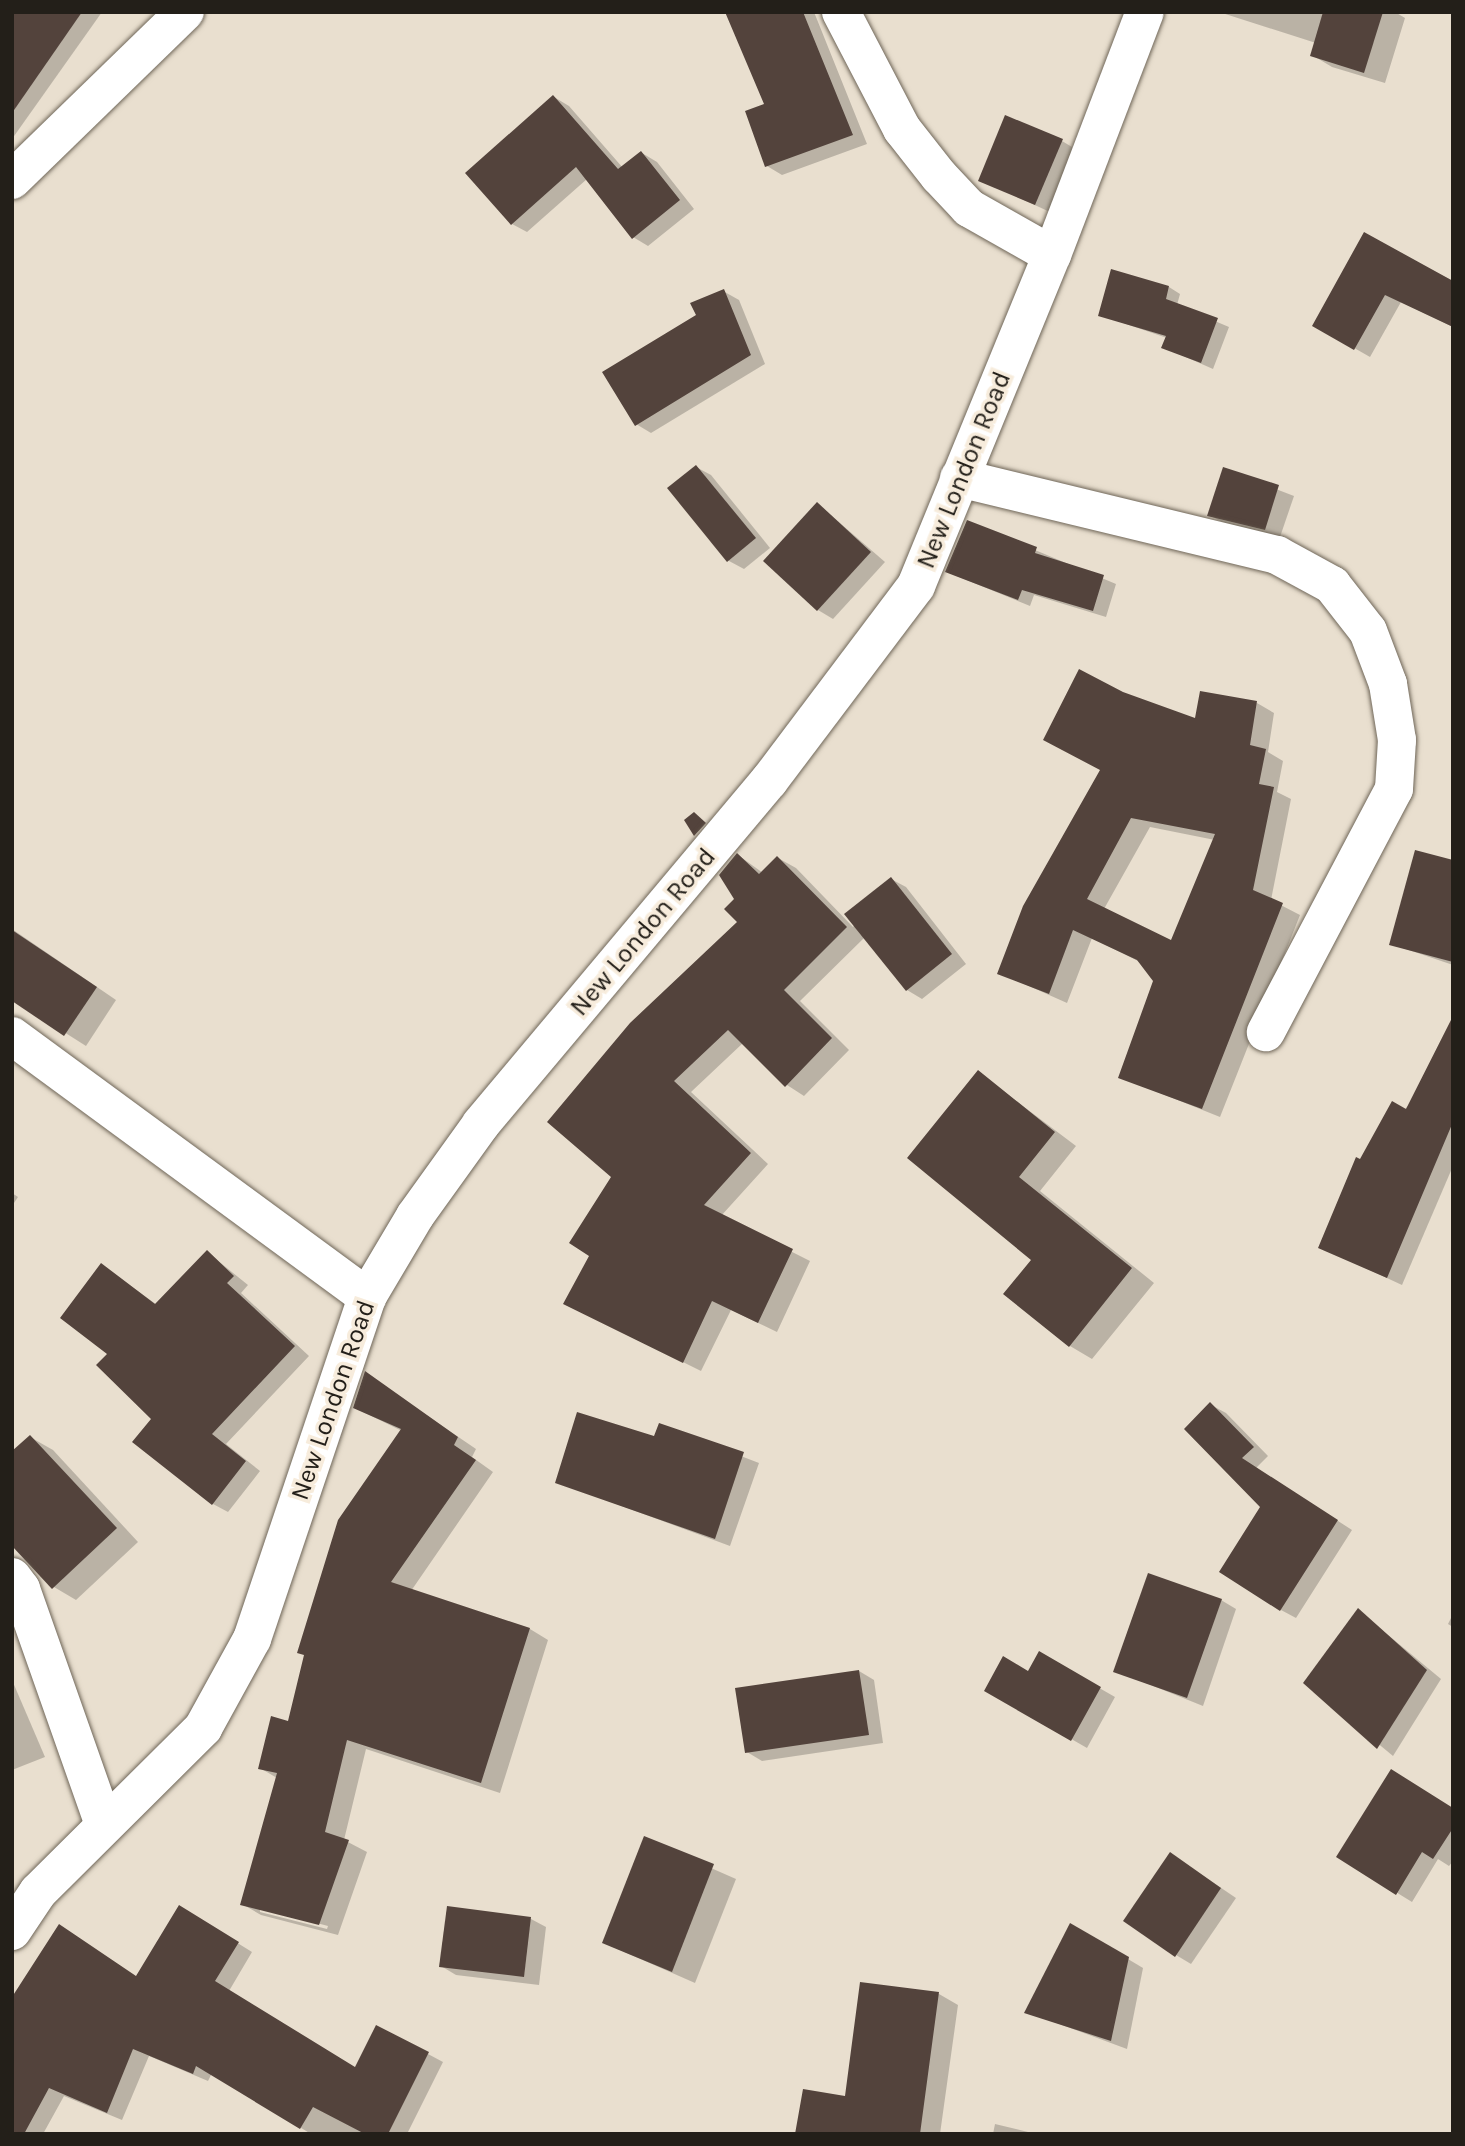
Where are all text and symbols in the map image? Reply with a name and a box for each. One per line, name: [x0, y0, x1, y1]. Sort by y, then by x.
street label: New London Road: [910, 367, 1018, 573]
street label: New London Road: [564, 842, 722, 1022]
street label: New London Road: [284, 1296, 382, 1504]

